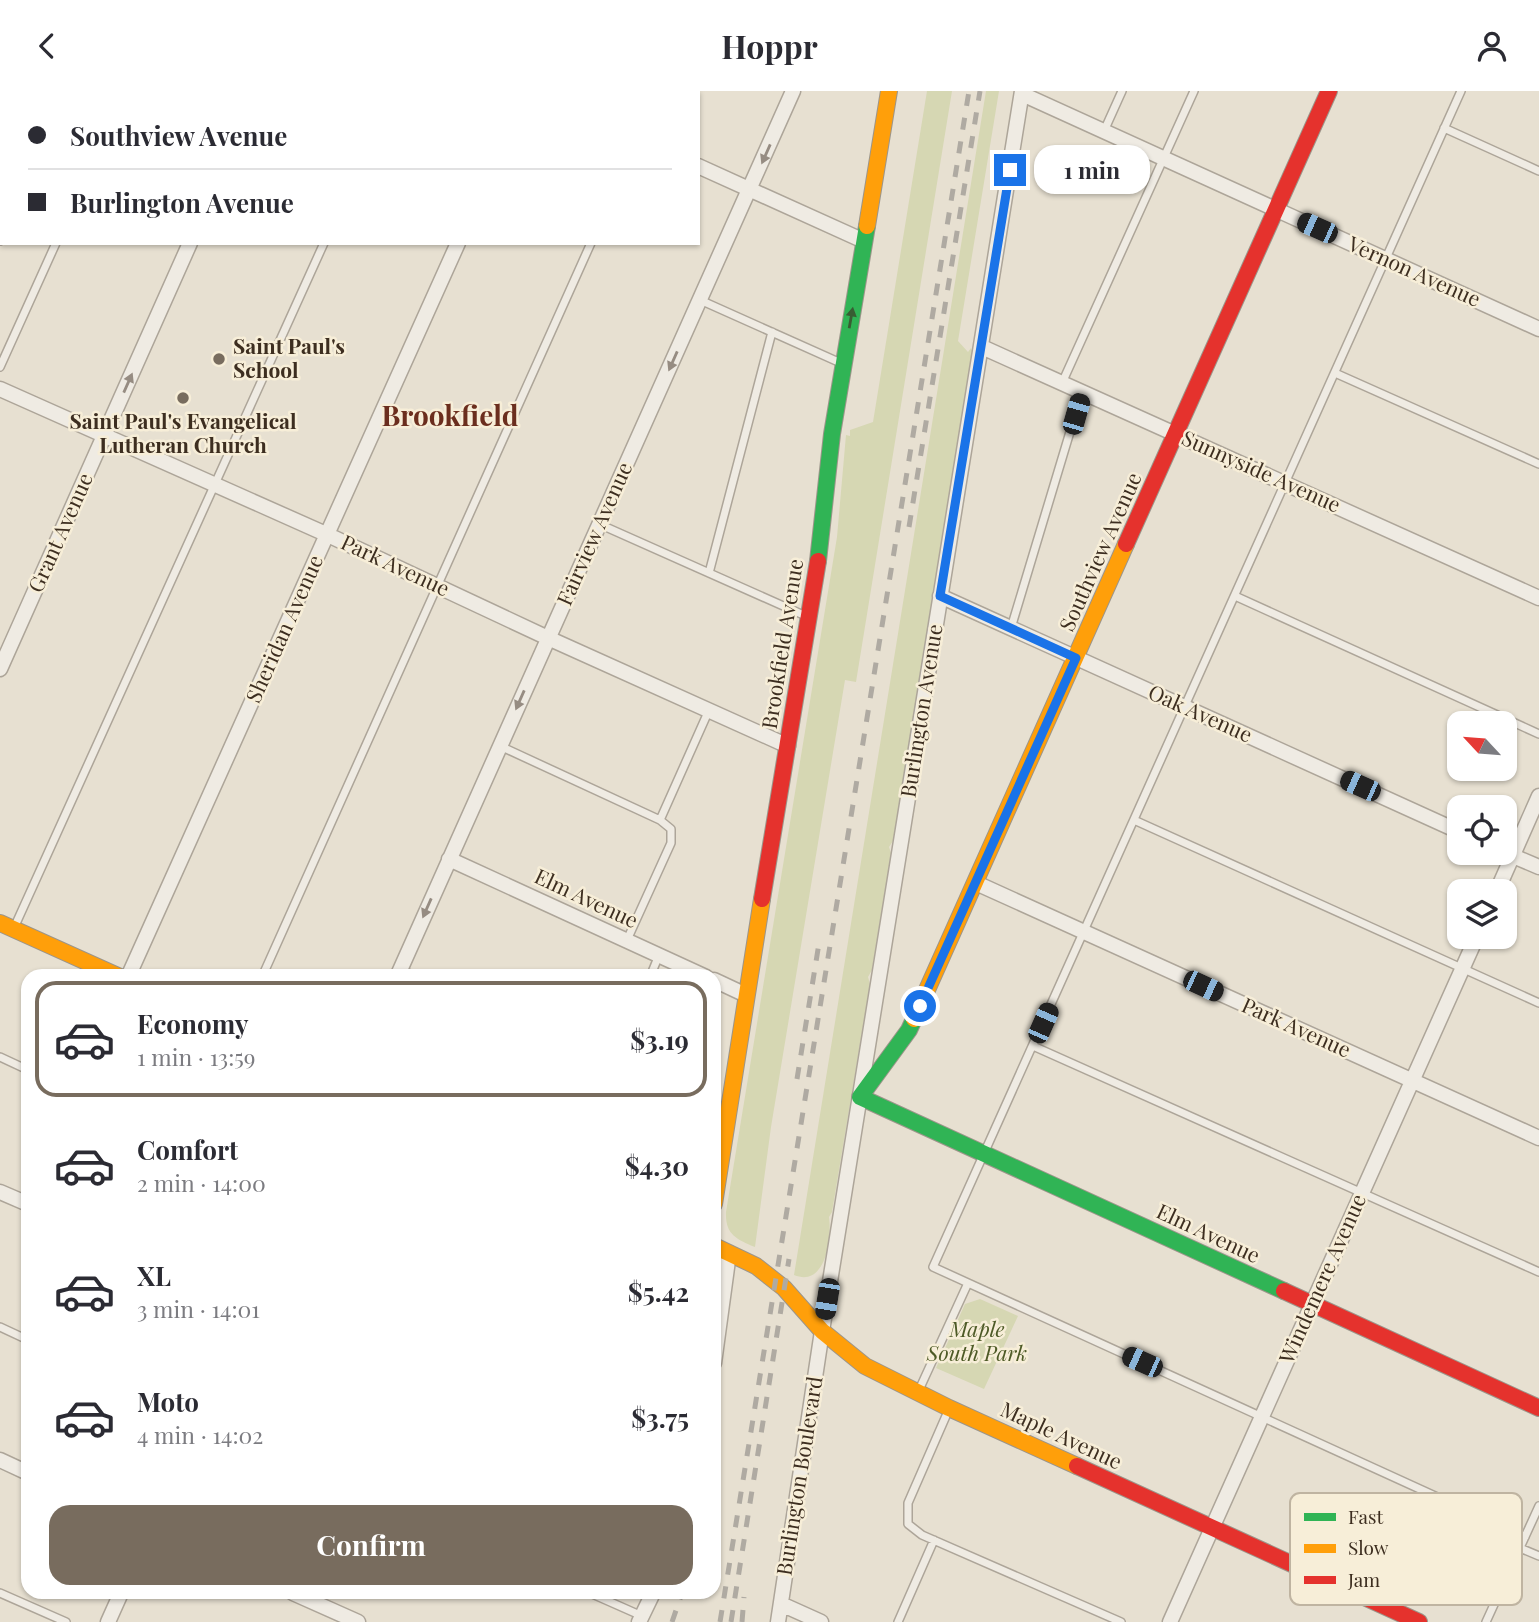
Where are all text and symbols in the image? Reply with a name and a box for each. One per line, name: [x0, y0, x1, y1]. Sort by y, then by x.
text: Hoppr: [721, 24, 818, 67]
icon: back: [28, 27, 66, 65]
icon: person: [1473, 27, 1511, 65]
text: Southview Avenue: [70, 118, 287, 153]
one-way arrow: [760, 143, 771, 164]
callout: 1 min: [1034, 146, 1150, 195]
route end: [994, 154, 1026, 186]
text: 1 min: [1064, 154, 1120, 185]
text: Burlington Avenue: [70, 185, 294, 220]
car: [1294, 210, 1341, 246]
street label: Vernon Avenue: [1343, 228, 1486, 312]
one-way arrow: [846, 307, 857, 329]
place label: Saint Paul's School: [233, 331, 345, 383]
marker: Saint Paul's School: [211, 351, 227, 367]
one-way arrow: [667, 351, 679, 371]
one-way arrow: [122, 373, 134, 393]
marker: Saint Paul's Evangelical Lutheran Church: [175, 390, 191, 406]
car: [1061, 391, 1092, 437]
district label: Brookfield: [382, 396, 519, 433]
place label: Saint Paul's Evangelical Lutheran Church: [70, 406, 297, 458]
street label: Sunnyside Avenue: [1178, 423, 1346, 518]
street label: Fairview Avenue: [549, 457, 637, 609]
street label: Southview Avenue: [1052, 467, 1147, 635]
street label: Grant Avenue: [20, 468, 98, 596]
street label: Park Avenue: [337, 527, 455, 602]
street label: Sheridan Avenue: [238, 550, 328, 706]
street label: Brookfield Avenue: [754, 557, 808, 731]
street label: Burlington Avenue: [893, 622, 948, 799]
street label: Oak Avenue: [1144, 677, 1257, 748]
one-way arrow: [514, 690, 526, 710]
north arrow: [1447, 711, 1517, 781]
map controls: [1447, 711, 1517, 949]
car: [1337, 768, 1384, 804]
button: locate: [1447, 795, 1517, 865]
street label: Elm Avenue: [531, 861, 643, 933]
button: layers: [1447, 879, 1517, 949]
one-way arrow: [421, 898, 433, 918]
car: [1180, 968, 1227, 1004]
route start: [904, 990, 936, 1022]
street label: Park Avenue: [1238, 990, 1356, 1063]
car: [1025, 1000, 1062, 1046]
text: Economy: [137, 1006, 248, 1041]
icon: car: [53, 1008, 116, 1071]
text: $3.19: [630, 1022, 689, 1057]
text: 1 min · 13:59: [137, 1041, 256, 1072]
text: Comfort: [137, 1132, 238, 1167]
icon: car: [53, 1134, 116, 1197]
text: $4.30: [625, 1148, 689, 1183]
text: 2 min · 14:00: [137, 1167, 266, 1198]
street label: Windemere Avenue: [1271, 1189, 1371, 1368]
street label: Elm Avenue: [1153, 1196, 1265, 1268]
text: XL: [137, 1258, 171, 1293]
icon: car: [53, 1260, 116, 1323]
text: $5.42: [628, 1274, 689, 1309]
car: [814, 1277, 841, 1321]
text: 3 min · 14:01: [137, 1293, 260, 1324]
park label: Maple South Park: [926, 1314, 1027, 1366]
car: [1119, 1344, 1166, 1380]
street label: Burlington Boulevard: [768, 1374, 828, 1577]
text: Moto: [137, 1384, 199, 1419]
icon: car: [53, 1386, 116, 1449]
street label: Maple Avenue: [997, 1394, 1127, 1475]
text: $3.75: [631, 1400, 689, 1435]
text: 4 min · 14:02: [137, 1419, 263, 1450]
legend: [1290, 1493, 1522, 1605]
text: Fast: [1348, 1503, 1384, 1529]
button: Confirm: [49, 1505, 693, 1585]
text: Slow: [1348, 1534, 1389, 1560]
text: Jam: [1347, 1566, 1380, 1592]

